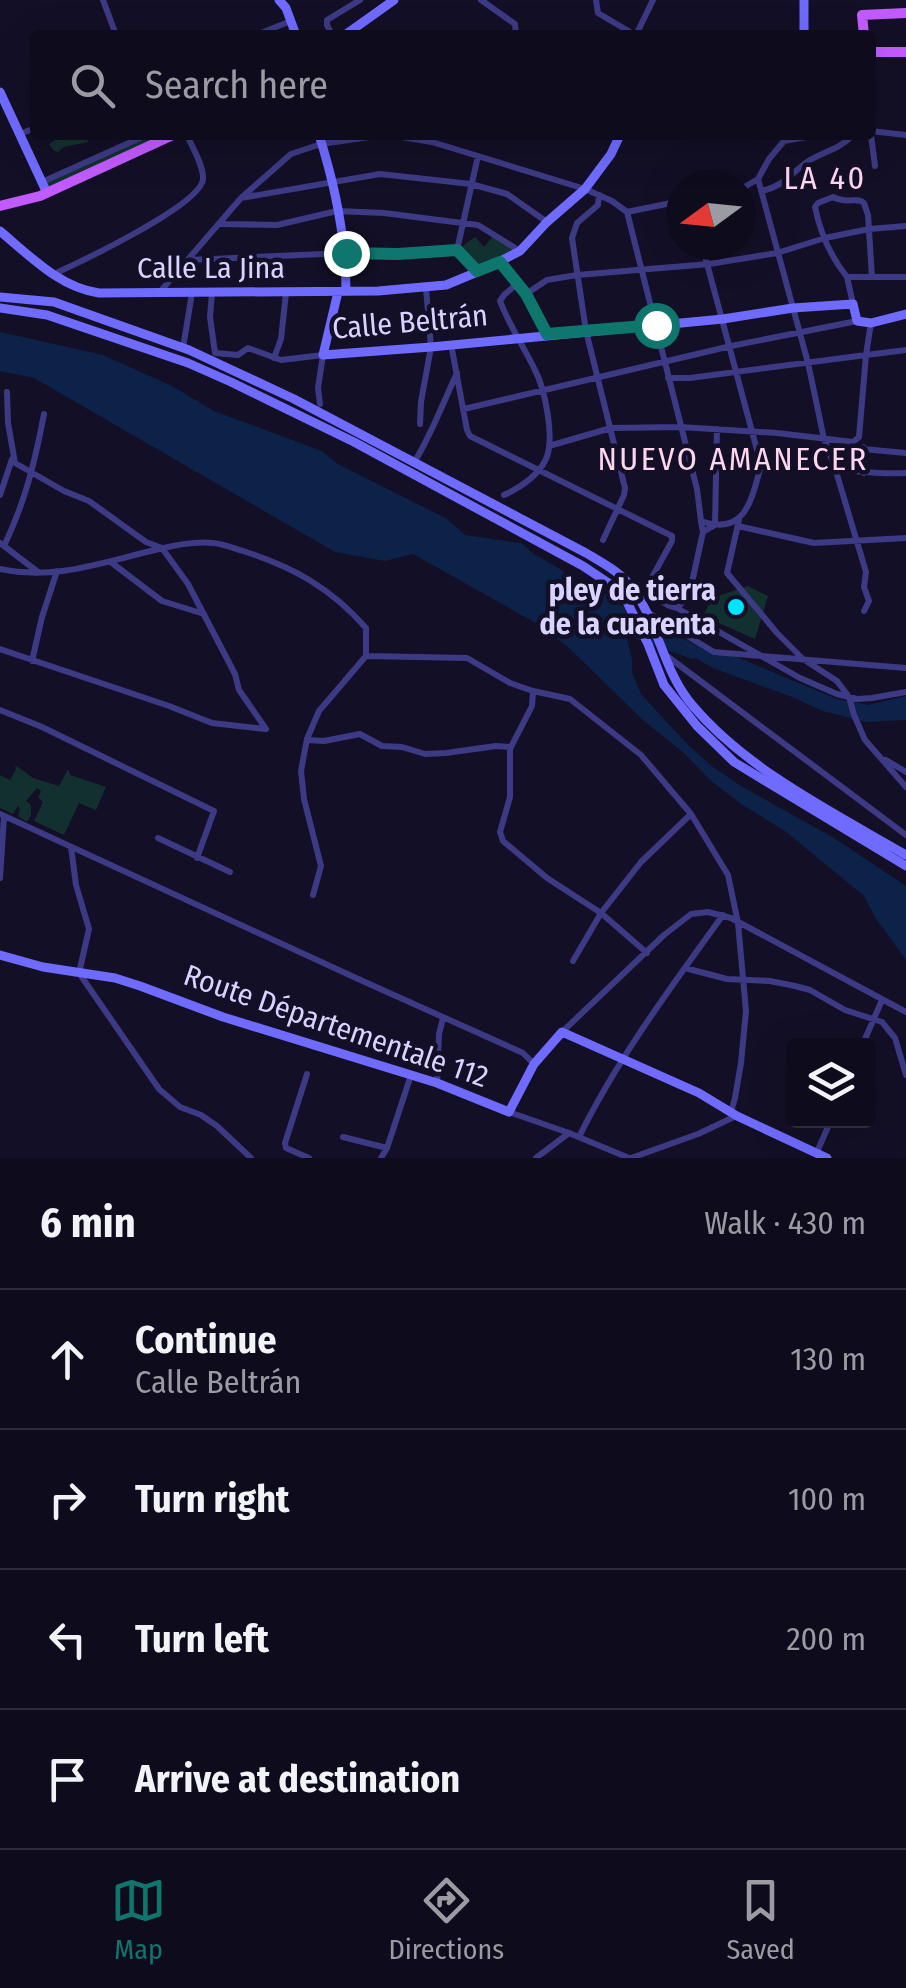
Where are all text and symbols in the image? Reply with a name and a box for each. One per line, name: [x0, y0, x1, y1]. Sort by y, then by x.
search box: [30, 30, 876, 140]
icon: search: [65, 58, 120, 113]
text: Search here: [145, 62, 328, 108]
district label: LA 40: [783, 159, 867, 197]
north arrow: [666, 170, 756, 260]
route end: [324, 231, 370, 277]
street label: Calle La Jina: [137, 250, 285, 286]
street label: Calle Beltrán: [331, 297, 489, 347]
route start: [634, 303, 680, 349]
district label: NUEVO AMANECER: [597, 440, 869, 478]
place label: pley de tierra de la cuarenta: [539, 572, 716, 642]
marker: pley de tierra de la cuarenta: [725, 596, 747, 618]
street label: Route Départementale 112: [179, 957, 493, 1095]
map controls: [786, 1038, 876, 1128]
button: layers: [786, 1038, 876, 1128]
text: 6 min: [40, 1198, 136, 1248]
text: Walk · 430 m: [704, 1204, 866, 1242]
text: Continue: [135, 1317, 276, 1363]
icon: ahead: [40, 1332, 95, 1387]
text: 130 m: [790, 1340, 866, 1378]
text: Calle Beltrán: [135, 1363, 301, 1401]
icon: right: [40, 1472, 95, 1527]
text: Turn right: [135, 1476, 289, 1522]
text: 100 m: [788, 1480, 866, 1518]
icon: left: [40, 1612, 95, 1667]
text: Turn left: [135, 1616, 269, 1662]
text: 200 m: [786, 1620, 866, 1658]
icon: arrive: [40, 1752, 95, 1807]
text: Arrive at destination: [135, 1756, 460, 1802]
tab: Map: [111, 1873, 166, 1966]
tab: Directions: [388, 1873, 504, 1966]
tab: Saved: [726, 1873, 795, 1966]

